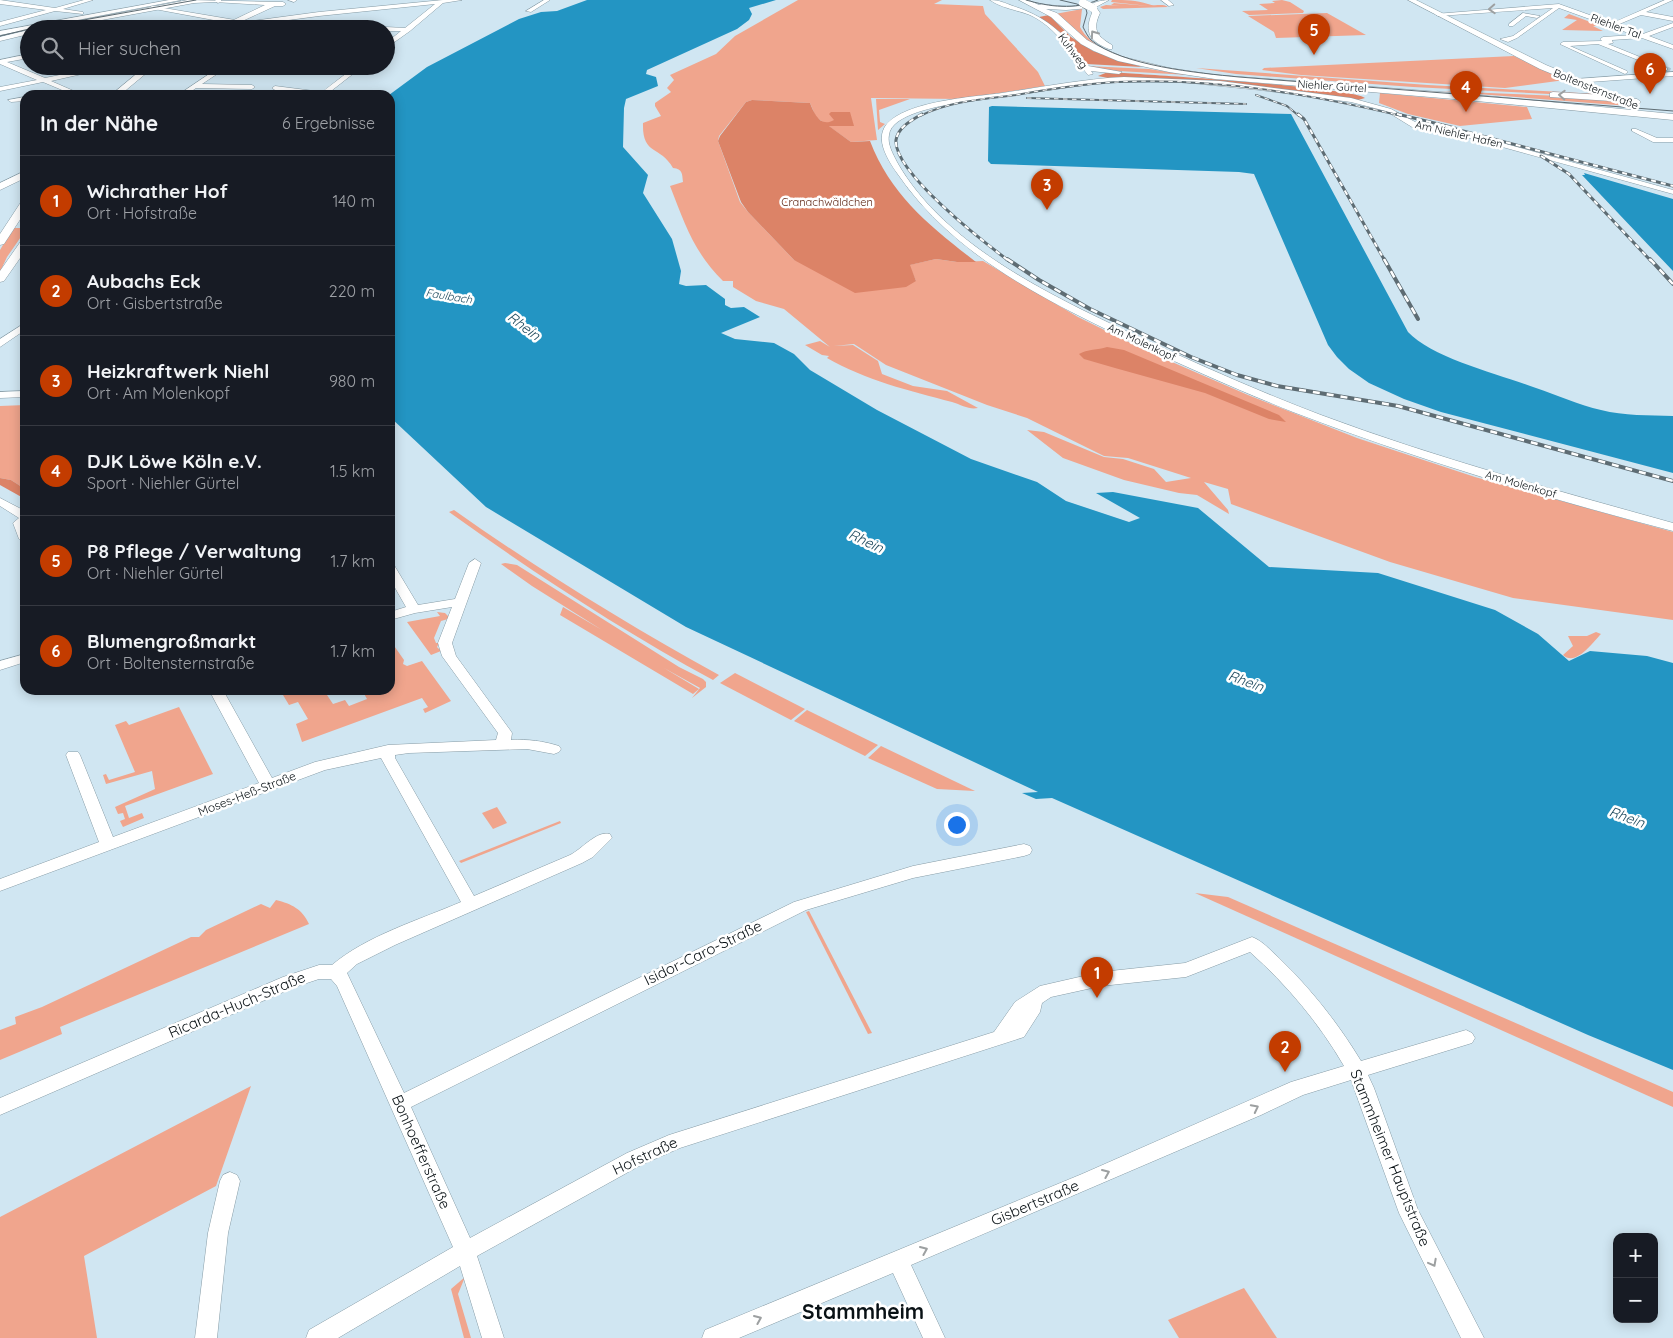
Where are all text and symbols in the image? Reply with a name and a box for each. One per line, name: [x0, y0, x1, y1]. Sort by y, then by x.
one-way arrow: [1488, 4, 1496, 15]
street label: Riehler Tal: [1589, 10, 1643, 42]
pin: 5: [1298, 14, 1330, 55]
search box: [20, 20, 395, 75]
street label: Kuhweg: [1055, 30, 1091, 72]
one-way arrow: [1091, 30, 1101, 39]
icon: search: [38, 34, 66, 62]
text: Hier suchen: [78, 36, 181, 60]
pin: 6: [1634, 53, 1666, 94]
street label: Boltensternstraße: [1551, 66, 1641, 112]
pin: 4: [1450, 71, 1482, 112]
street label: Niehler Gürtel: [1297, 77, 1367, 95]
one-way arrow: [1558, 90, 1566, 101]
text: In der Nähe: [40, 110, 158, 136]
text: 6 Ergebnisse: [282, 113, 375, 133]
street label: Am Niehler Hafen: [1414, 117, 1504, 151]
pin: 3: [1031, 169, 1063, 210]
text: Wichrather Hof: [87, 179, 228, 203]
text: 1: [53, 191, 59, 211]
text: 140 m: [332, 191, 375, 211]
park label: Cranachwäldchen: [781, 195, 873, 209]
text: Ort · Hofstraße: [87, 203, 197, 223]
text: Aubachs Eck: [87, 269, 201, 293]
text: 2: [51, 281, 61, 301]
text: 220 m: [329, 281, 375, 301]
water label: Faulbach: [425, 285, 474, 307]
text: Ort · Gisbertstraße: [87, 293, 223, 313]
water label: Rhein: [504, 308, 545, 345]
street label: Am Molenkopf: [1106, 320, 1178, 364]
text: Heizkraftwerk Niehl: [87, 359, 269, 383]
text: 3: [52, 371, 60, 391]
text: 980 m: [329, 371, 375, 391]
text: Ort · Am Molenkopf: [87, 383, 230, 403]
text: DJK Löwe Köln e.V.: [87, 449, 262, 473]
text: 4: [51, 461, 61, 481]
text: 1.5 km: [330, 461, 375, 481]
street label: Am Molenkopf: [1484, 467, 1558, 501]
text: Sport · Niehler Gürtel: [87, 473, 240, 493]
water label: Rhein: [846, 525, 887, 557]
text: P8 Pflege / Verwaltung: [87, 539, 301, 563]
text: 5: [51, 551, 61, 571]
text: 1.7 km: [330, 551, 375, 571]
text: Ort · Niehler Gürtel: [87, 563, 223, 583]
text: Blumengroßmarkt: [87, 629, 256, 653]
text: 6: [52, 641, 60, 661]
text: 1.7 km: [330, 641, 375, 661]
text: Ort · Boltensternstraße: [87, 653, 255, 673]
water label: Rhein: [1226, 666, 1267, 696]
street label: Moses-Heß-Straße: [196, 768, 298, 819]
water label: Rhein: [1607, 802, 1648, 832]
your location: [944, 812, 970, 838]
street label: Isidor-Caro-Straße: [641, 916, 765, 989]
pin: 1: [1081, 957, 1113, 998]
street label: Ricarda-Huch-Straße: [166, 967, 308, 1042]
pin: 2: [1269, 1031, 1301, 1072]
street label: Stammheimer Hauptstraße: [1346, 1066, 1435, 1249]
street label: Bonhoefferstraße: [388, 1092, 455, 1212]
one-way arrow: [1250, 1104, 1259, 1114]
street label: Hofstraße: [609, 1132, 680, 1179]
one-way arrow: [1101, 1168, 1110, 1179]
street label: Gisbertstraße: [988, 1175, 1082, 1230]
map controls: [1613, 1233, 1658, 1323]
button: +: [1613, 1233, 1658, 1278]
one-way arrow: [919, 1245, 928, 1256]
one-way arrow: [1427, 1257, 1437, 1266]
button: −: [1613, 1278, 1658, 1323]
district label: Stammheim: [802, 1298, 924, 1324]
one-way arrow: [753, 1315, 762, 1326]

